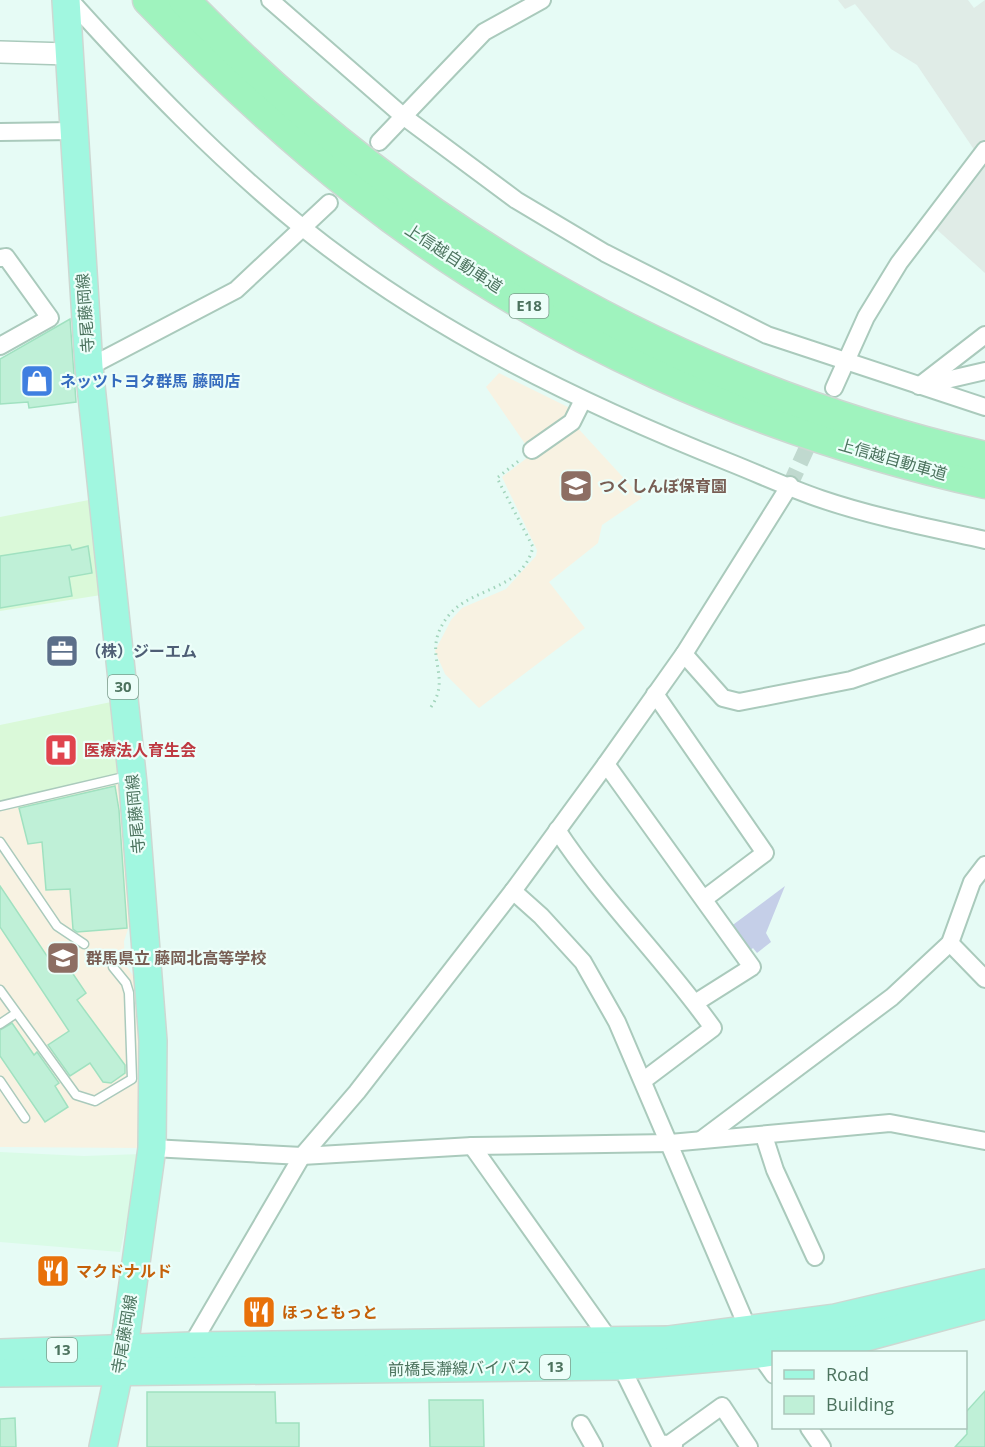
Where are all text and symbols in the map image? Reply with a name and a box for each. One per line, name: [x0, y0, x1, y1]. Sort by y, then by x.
street label: 上信越自動車道: [401, 218, 507, 298]
street label: 寺尾藤岡線: [71, 272, 99, 354]
road number: E18: [510, 294, 548, 318]
shop icon: ネッツトヨタ群馬 藤岡店: [19, 363, 55, 399]
place label: ネッツトヨタ群馬 藤岡店: [60, 370, 240, 392]
street label: 上信越自動車道: [836, 433, 950, 485]
school or university icon: つくしんぼ保育園: [558, 468, 594, 504]
place label: つくしんぼ保育園: [599, 475, 727, 497]
office icon: （株）ジーエム: [44, 633, 80, 669]
place label: （株）ジーエム: [85, 640, 197, 662]
road number: 30: [108, 675, 138, 699]
hospital icon: 医療法人育生会: [43, 732, 79, 768]
place label: 医療法人育生会: [84, 739, 196, 761]
street label: 寺尾藤岡線: [121, 773, 149, 855]
school or university icon: 群馬県立 藤岡北高等学校: [45, 940, 81, 976]
place label: 群馬県立 藤岡北高等学校: [86, 947, 266, 969]
restaurant icon: マクドナルド: [35, 1253, 71, 1289]
place label: マクドナルド: [76, 1260, 172, 1282]
street label: 寺尾藤岡線: [106, 1293, 142, 1375]
restaurant icon: ほっともっと: [241, 1294, 277, 1330]
place label: ほっともっと: [282, 1301, 378, 1323]
road number: 13: [47, 1338, 77, 1362]
legend: [772, 1351, 967, 1429]
road number: 13: [540, 1355, 570, 1379]
street label: 前橋長瀞線バイパス: [388, 1356, 532, 1380]
text: Road: [826, 1362, 869, 1386]
text: Building: [826, 1392, 894, 1416]

